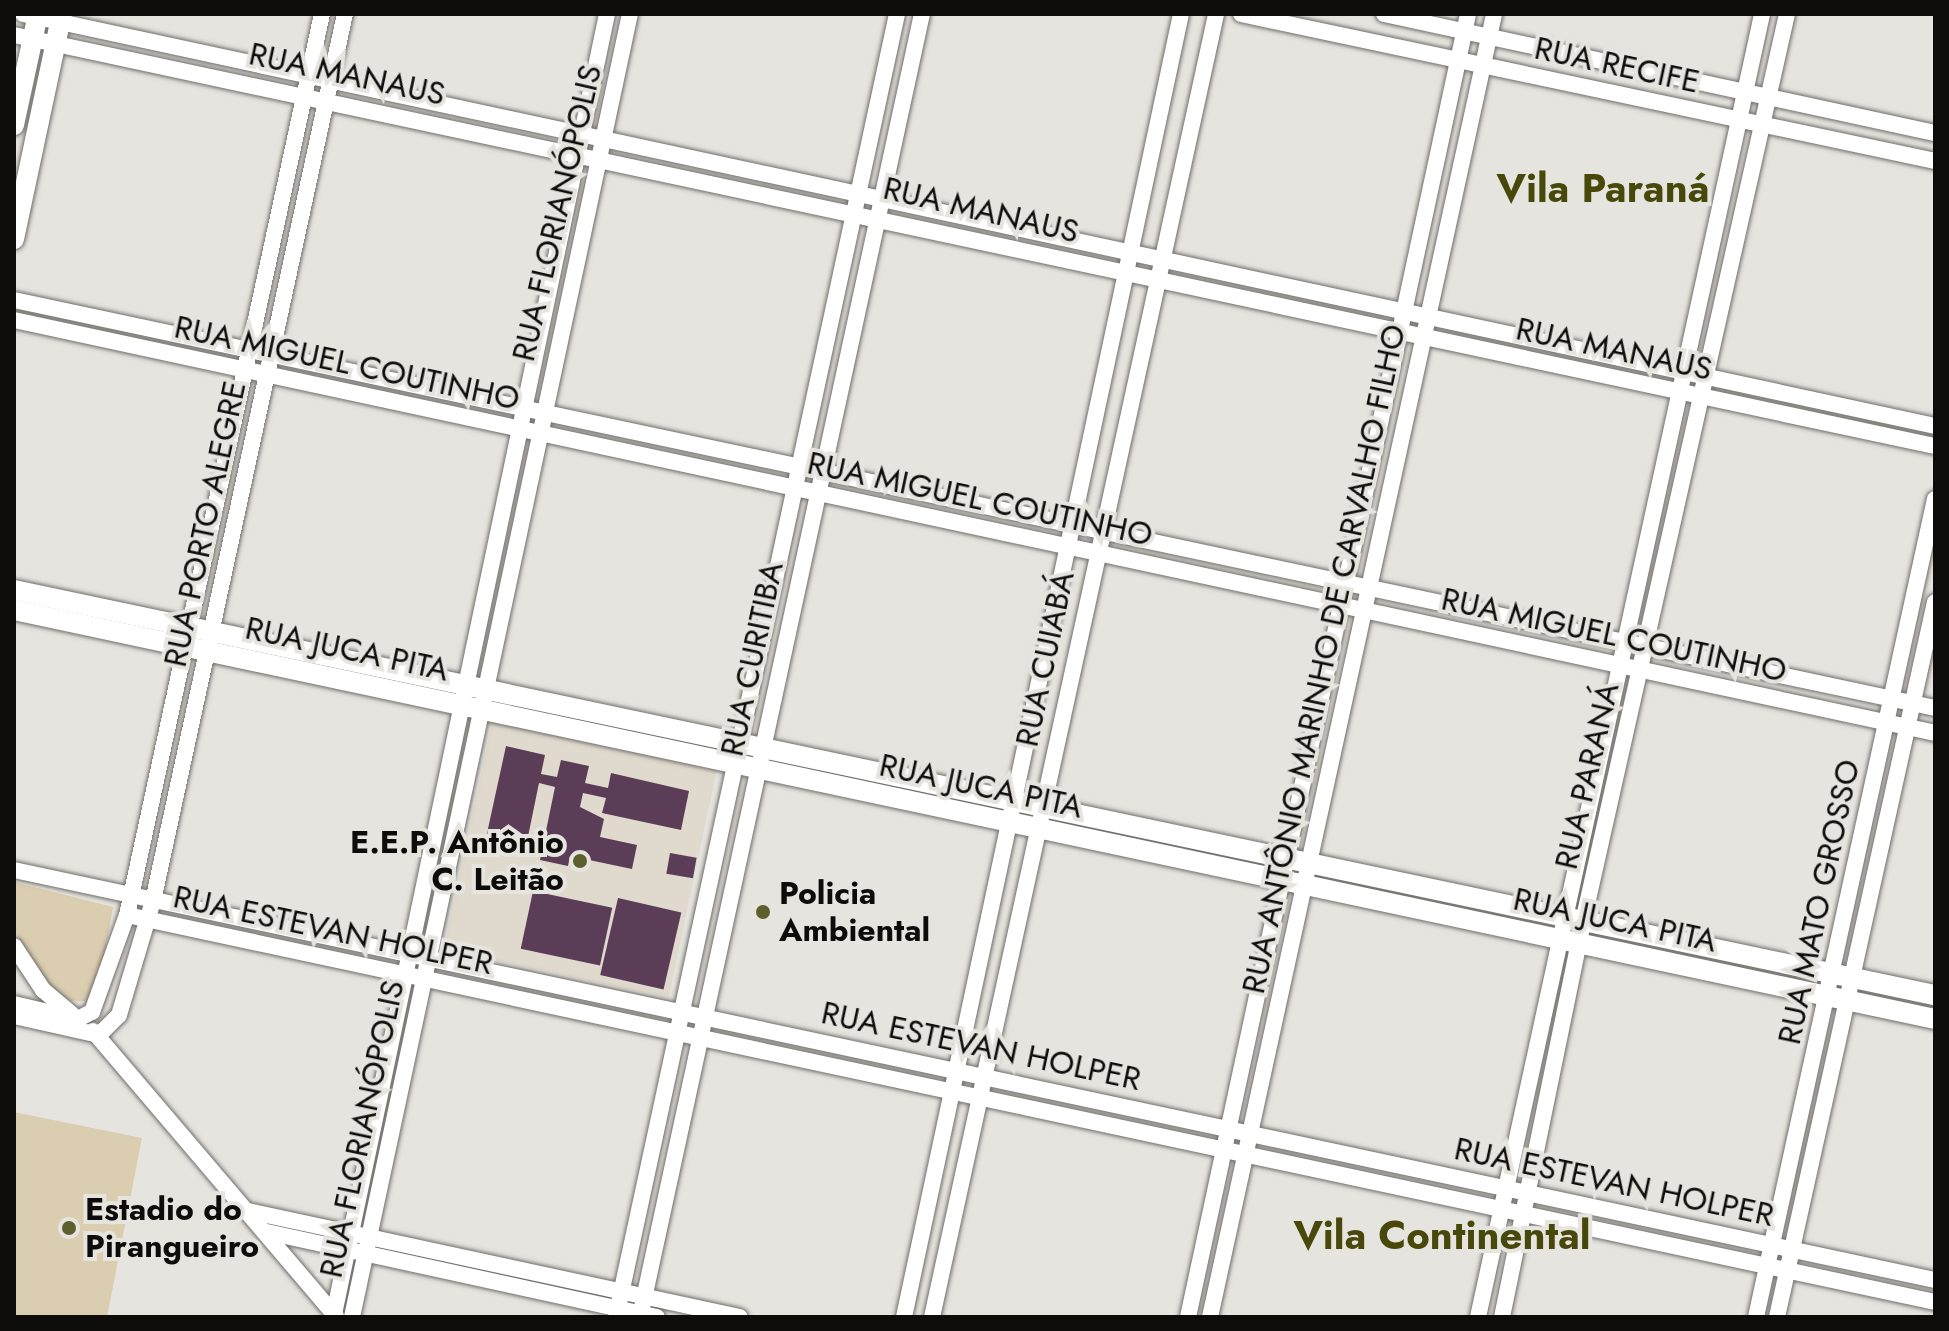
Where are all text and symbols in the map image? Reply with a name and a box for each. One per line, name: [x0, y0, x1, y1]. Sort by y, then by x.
street label: RUA RECIFE: [1531, 29, 1703, 101]
street label: RUA MANAUS: [246, 35, 448, 113]
street label: RUA FLORIANÓPOLIS: [504, 61, 610, 365]
district label: Vila Paraná: [1497, 164, 1709, 212]
street label: RUA MANAUS: [880, 169, 1082, 251]
street label: RUA MIGUEL COUTINHO: [171, 308, 523, 418]
street label: RUA MANAUS: [1513, 310, 1715, 388]
street label: RUA ANTÔNIO MARINHO DE CARVALHO FILHO: [1234, 321, 1414, 997]
street label: RUA PORTO ALEGRE: [156, 378, 254, 670]
street label: RUA MIGUEL COUTINHO: [804, 444, 1156, 554]
street label: RUA CURITIBA: [713, 558, 791, 760]
street label: RUA CUIABÁ: [1008, 568, 1082, 750]
street label: RUA MIGUEL COUTINHO: [1438, 580, 1790, 690]
street label: RUA JUCA PITA: [242, 609, 452, 689]
street label: RUA PARANÁ: [1547, 679, 1627, 873]
street label: RUA JUCA PITA: [876, 746, 1086, 826]
street label: RUA MATO GROSSO: [1770, 756, 1868, 1048]
place label: E.E.P. Antônio C. Leitão: [350, 824, 564, 899]
marker: E.E.P. Antônio C. Leitão: [571, 852, 589, 870]
place label: Policia Ambiental: [779, 875, 930, 950]
street label: RUA ESTEVAN HOLPER: [170, 877, 496, 983]
street label: RUA JUCA PITA: [1510, 880, 1720, 960]
marker: Policia Ambiental: [754, 903, 772, 921]
street label: RUA FLORIANÓPOLIS: [312, 977, 412, 1281]
street label: RUA ESTEVAN HOLPER: [818, 993, 1144, 1099]
street label: RUA ESTEVAN HOLPER: [1451, 1129, 1777, 1235]
place label: Estadio do Pirangueiro: [85, 1191, 259, 1266]
district label: Vila Continental: [1293, 1211, 1591, 1259]
marker: Estadio do Pirangueiro: [60, 1219, 78, 1237]

